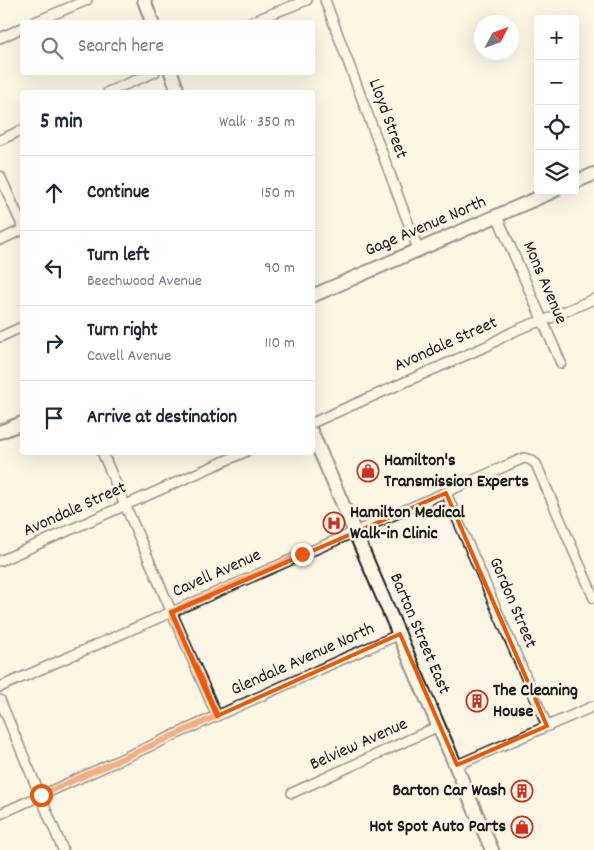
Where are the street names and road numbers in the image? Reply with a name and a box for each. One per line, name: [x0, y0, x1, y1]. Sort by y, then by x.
street label: Lloyd Street: [361, 76, 413, 163]
street label: Gage Avenue North: [362, 190, 490, 264]
street label: Mons Avenue: [515, 238, 573, 328]
street label: Avondale Street: [390, 311, 502, 379]
street label: Avondale Street: [19, 476, 131, 544]
street label: Cavell Avenue: [169, 543, 265, 605]
street label: Gordon Street: [482, 554, 542, 653]
street label: Barton Street East: [382, 570, 456, 699]
street label: Glendale Avenue North: [227, 617, 379, 703]
street label: Belview Avenue: [306, 712, 412, 778]

